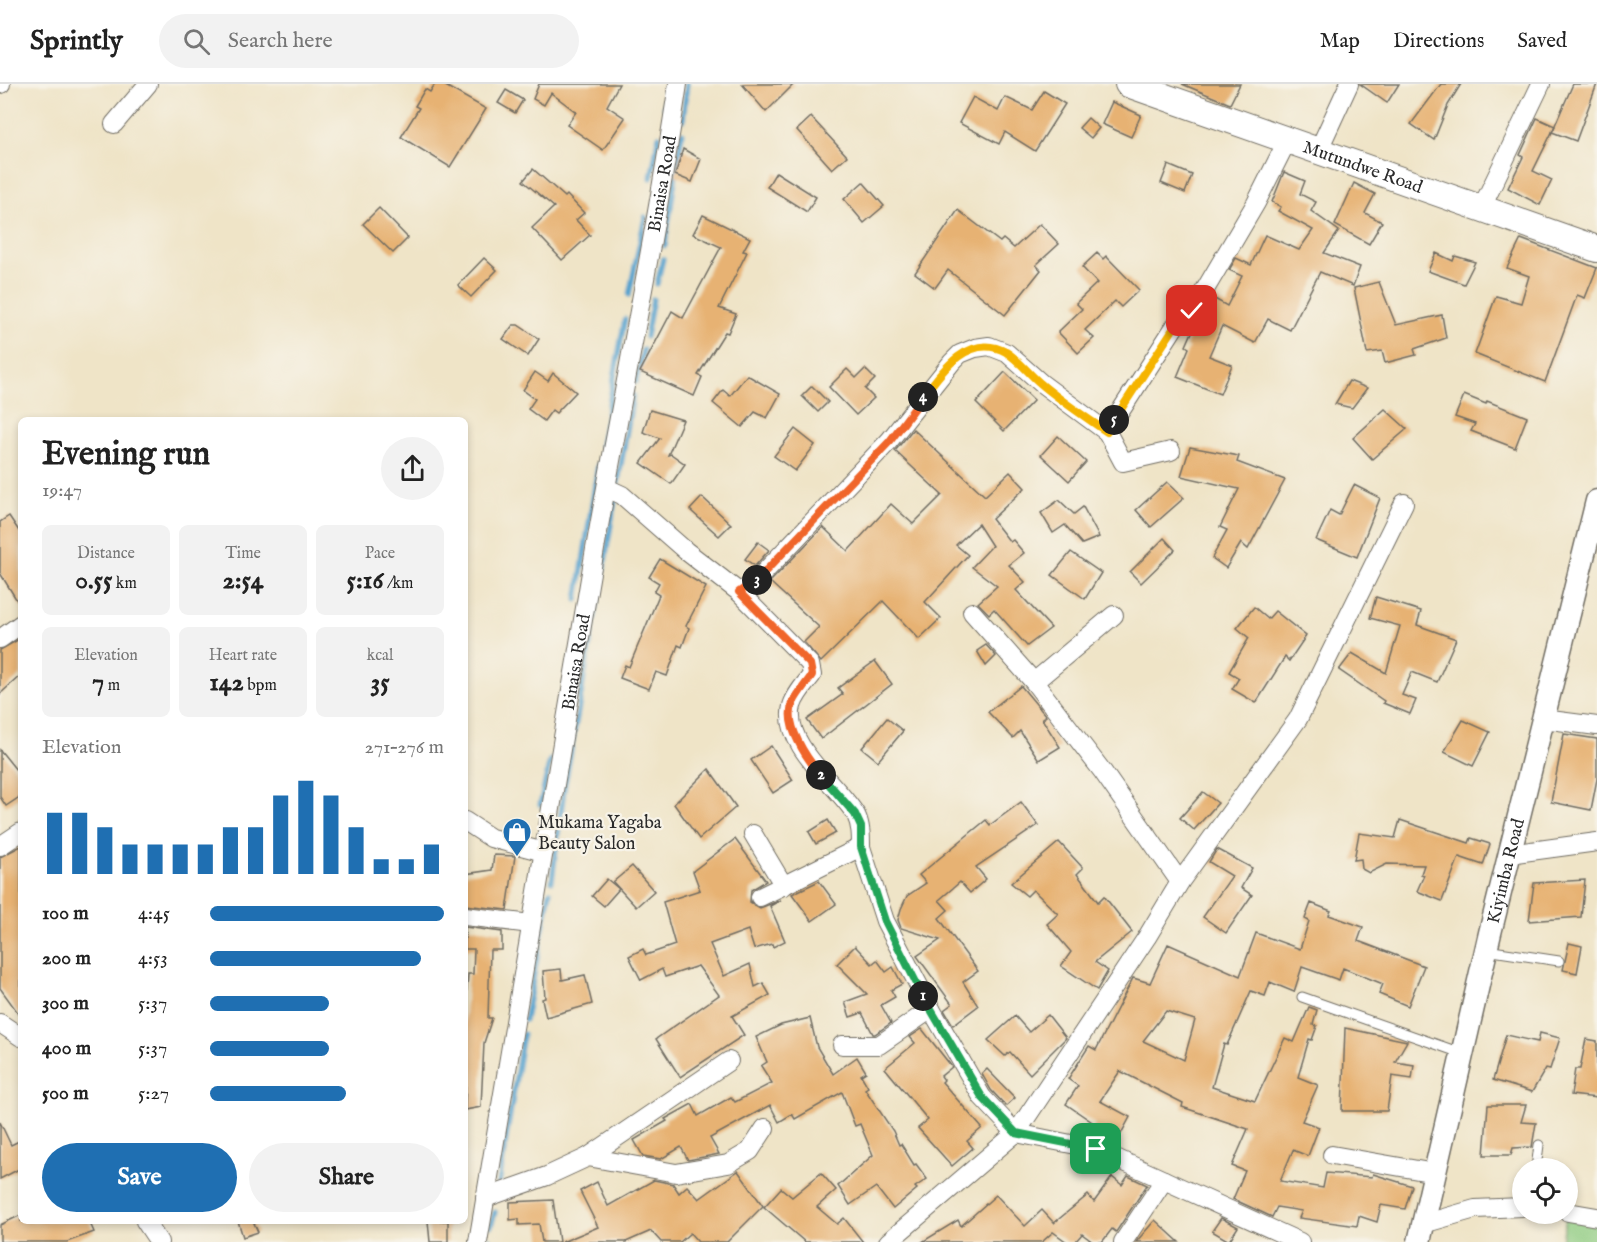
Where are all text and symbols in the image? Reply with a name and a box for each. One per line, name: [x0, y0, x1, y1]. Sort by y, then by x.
search box: [159, 14, 579, 68]
text: Sprintly: [30, 24, 123, 59]
icon: search: [180, 25, 213, 58]
text: Search here: [228, 27, 333, 55]
text: Map: [1320, 28, 1360, 55]
text: Directions: [1393, 28, 1484, 55]
text: Saved: [1517, 28, 1567, 55]
street label: Binaisa Road: [644, 134, 683, 234]
street label: Mutundwe Road: [1299, 136, 1426, 200]
pin: [1166, 285, 1217, 336]
icon: check: [1175, 294, 1208, 327]
pin: 4: [908, 382, 938, 412]
text: 4: [919, 387, 927, 407]
pin: 5: [1099, 405, 1129, 435]
text: 5: [1111, 410, 1117, 430]
text: Evening run: [42, 434, 210, 476]
button: share: [381, 437, 444, 500]
text: 19:47: [42, 478, 82, 503]
text: Distance: [77, 544, 135, 564]
text: Time: [225, 544, 261, 564]
text: Pace: [365, 544, 395, 564]
text: 0.55: [75, 564, 112, 597]
text: 2:54: [222, 564, 264, 597]
text: 5:16: [347, 564, 384, 597]
pin: 3: [742, 565, 772, 595]
text: 3: [754, 570, 760, 590]
text: km: [112, 574, 137, 594]
text: /km: [384, 574, 413, 594]
street label: Binaisa Road: [558, 612, 597, 713]
text: Elevation: [74, 646, 138, 666]
text: Heart rate: [209, 646, 277, 666]
text: kcal: [367, 646, 393, 666]
text: 7: [92, 666, 104, 699]
text: 142: [209, 666, 244, 699]
text: 35: [370, 666, 390, 699]
text: m: [104, 676, 120, 696]
text: bpm: [244, 676, 277, 696]
text: Elevation: [42, 735, 121, 760]
text: 271–276 m: [365, 735, 444, 760]
pin: 2: [806, 760, 836, 790]
text: 2: [817, 765, 825, 785]
place label: Mukama Yagaba Beauty Salon: [538, 812, 662, 856]
shop icon: Mukama Yagaba Beauty Salon: [501, 816, 533, 858]
street label: Kiyimba Road: [1483, 816, 1531, 926]
text: 100 m: [42, 901, 89, 926]
text: 4:45: [138, 901, 170, 926]
text: 200 m: [42, 946, 91, 971]
text: 4:53: [138, 946, 168, 971]
pin: 1: [908, 981, 938, 1011]
text: 1: [920, 986, 926, 1006]
text: 300 m: [42, 991, 89, 1016]
text: 5:37: [138, 991, 167, 1016]
text: 400 m: [42, 1036, 91, 1061]
text: 5:37: [138, 1036, 167, 1061]
text: 500 m: [42, 1081, 89, 1106]
text: 5:27: [138, 1081, 169, 1106]
pin: [1070, 1123, 1121, 1174]
icon: arrive: [1079, 1132, 1112, 1165]
button: Save: [42, 1143, 237, 1212]
button: Share: [249, 1143, 444, 1212]
map controls: [1512, 1158, 1578, 1224]
button: locate: [1512, 1158, 1578, 1224]

